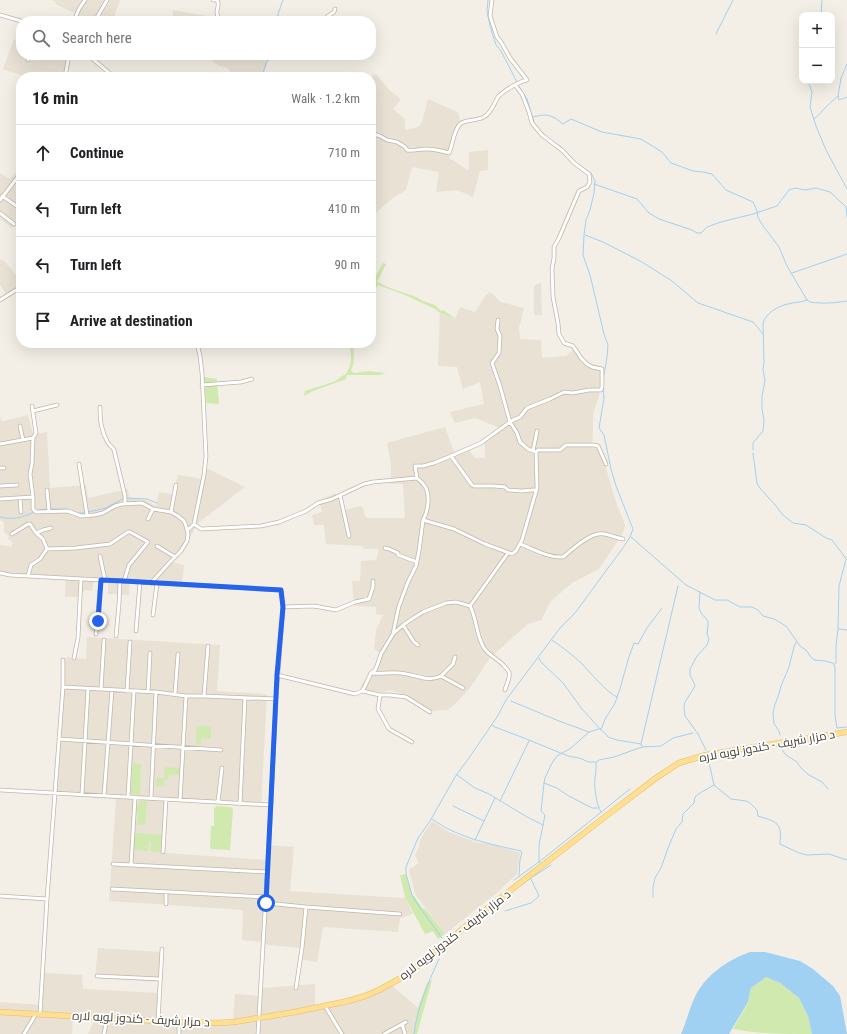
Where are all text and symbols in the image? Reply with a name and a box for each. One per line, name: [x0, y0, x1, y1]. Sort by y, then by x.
map controls: [799, 12, 835, 84]
button: +: [799, 12, 835, 48]
search box: [16, 16, 376, 60]
icon: search: [30, 27, 52, 49]
text: Search here: [62, 29, 132, 47]
button: −: [799, 48, 835, 84]
text: 16 min: [32, 88, 78, 108]
text: Walk · 1.2 km: [291, 91, 360, 106]
icon: ahead: [32, 142, 54, 164]
text: Continue: [70, 144, 124, 162]
text: 710 m: [328, 145, 360, 160]
icon: left: [32, 198, 54, 220]
text: Turn left: [70, 200, 121, 218]
text: 410 m: [328, 201, 360, 216]
icon: left: [32, 254, 54, 276]
text: Turn left: [70, 256, 121, 274]
text: 90 m: [334, 257, 360, 272]
icon: arrive: [32, 310, 54, 332]
text: Arrive at destination: [70, 312, 193, 330]
route end: [89, 612, 107, 630]
street label: د مزار شریف - کندوز لویه لاره: [698, 727, 836, 765]
street label: د مزار شریف - کندوز لویه لاره: [396, 887, 514, 983]
route start: [257, 894, 275, 912]
street label: د مزار شریف - کندوز لویه لاره: [72, 1008, 210, 1030]

